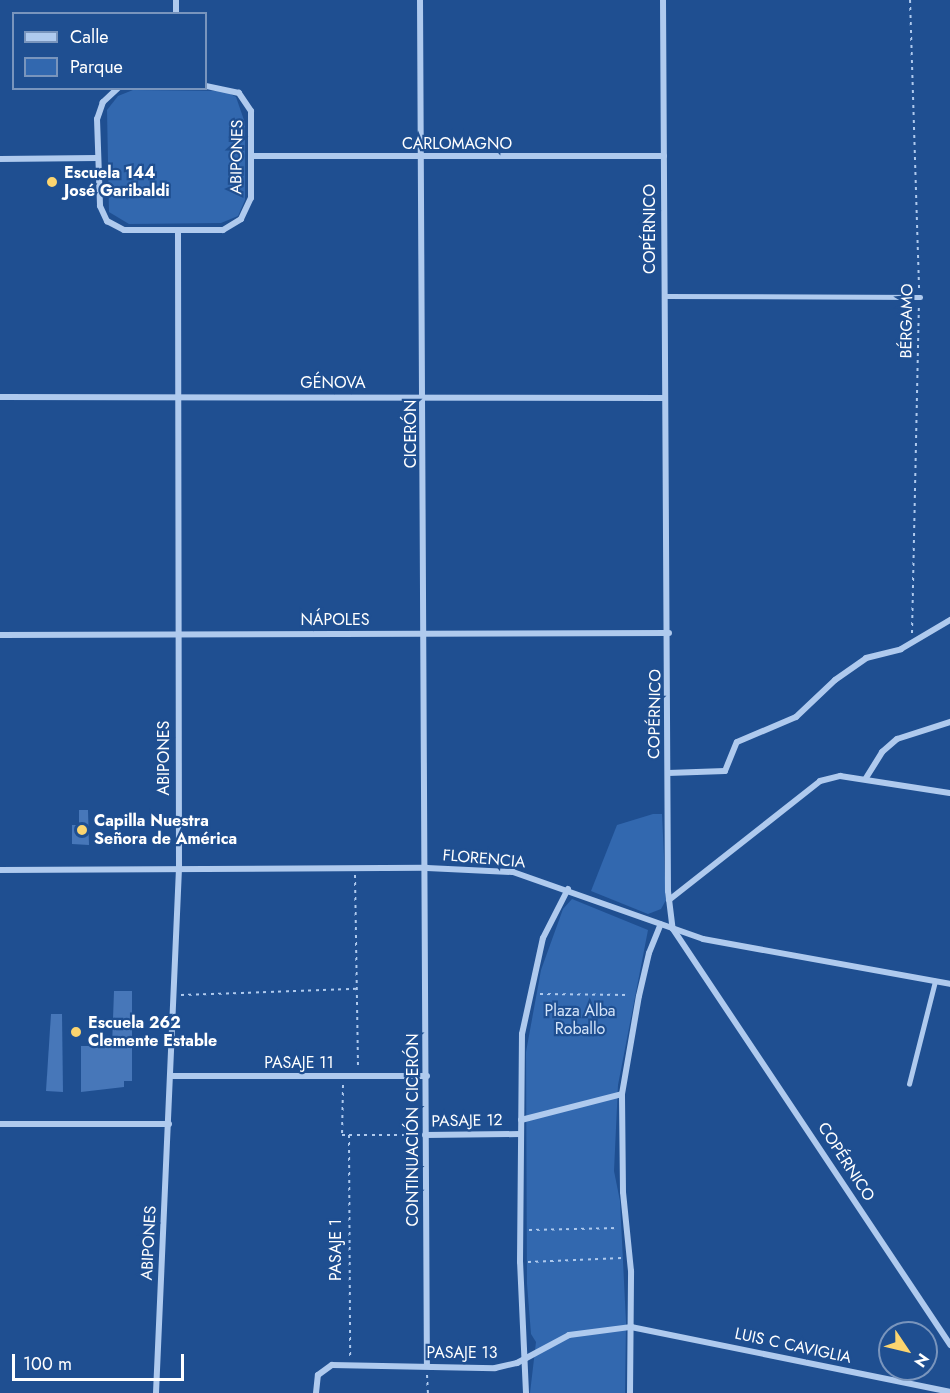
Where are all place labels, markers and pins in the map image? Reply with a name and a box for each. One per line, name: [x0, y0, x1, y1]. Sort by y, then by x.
place label: Escuela 144 José Garibaldi: [64, 163, 170, 201]
marker: Escuela 144 José Garibaldi: [45, 175, 59, 189]
place label: Capilla Nuestra Señora de América: [94, 811, 237, 849]
marker: Capilla Nuestra Señora de América: [75, 823, 89, 837]
place label: Escuela 262 Clemente Estable: [88, 1013, 217, 1051]
marker: Escuela 262 Clemente Estable: [69, 1025, 83, 1039]

